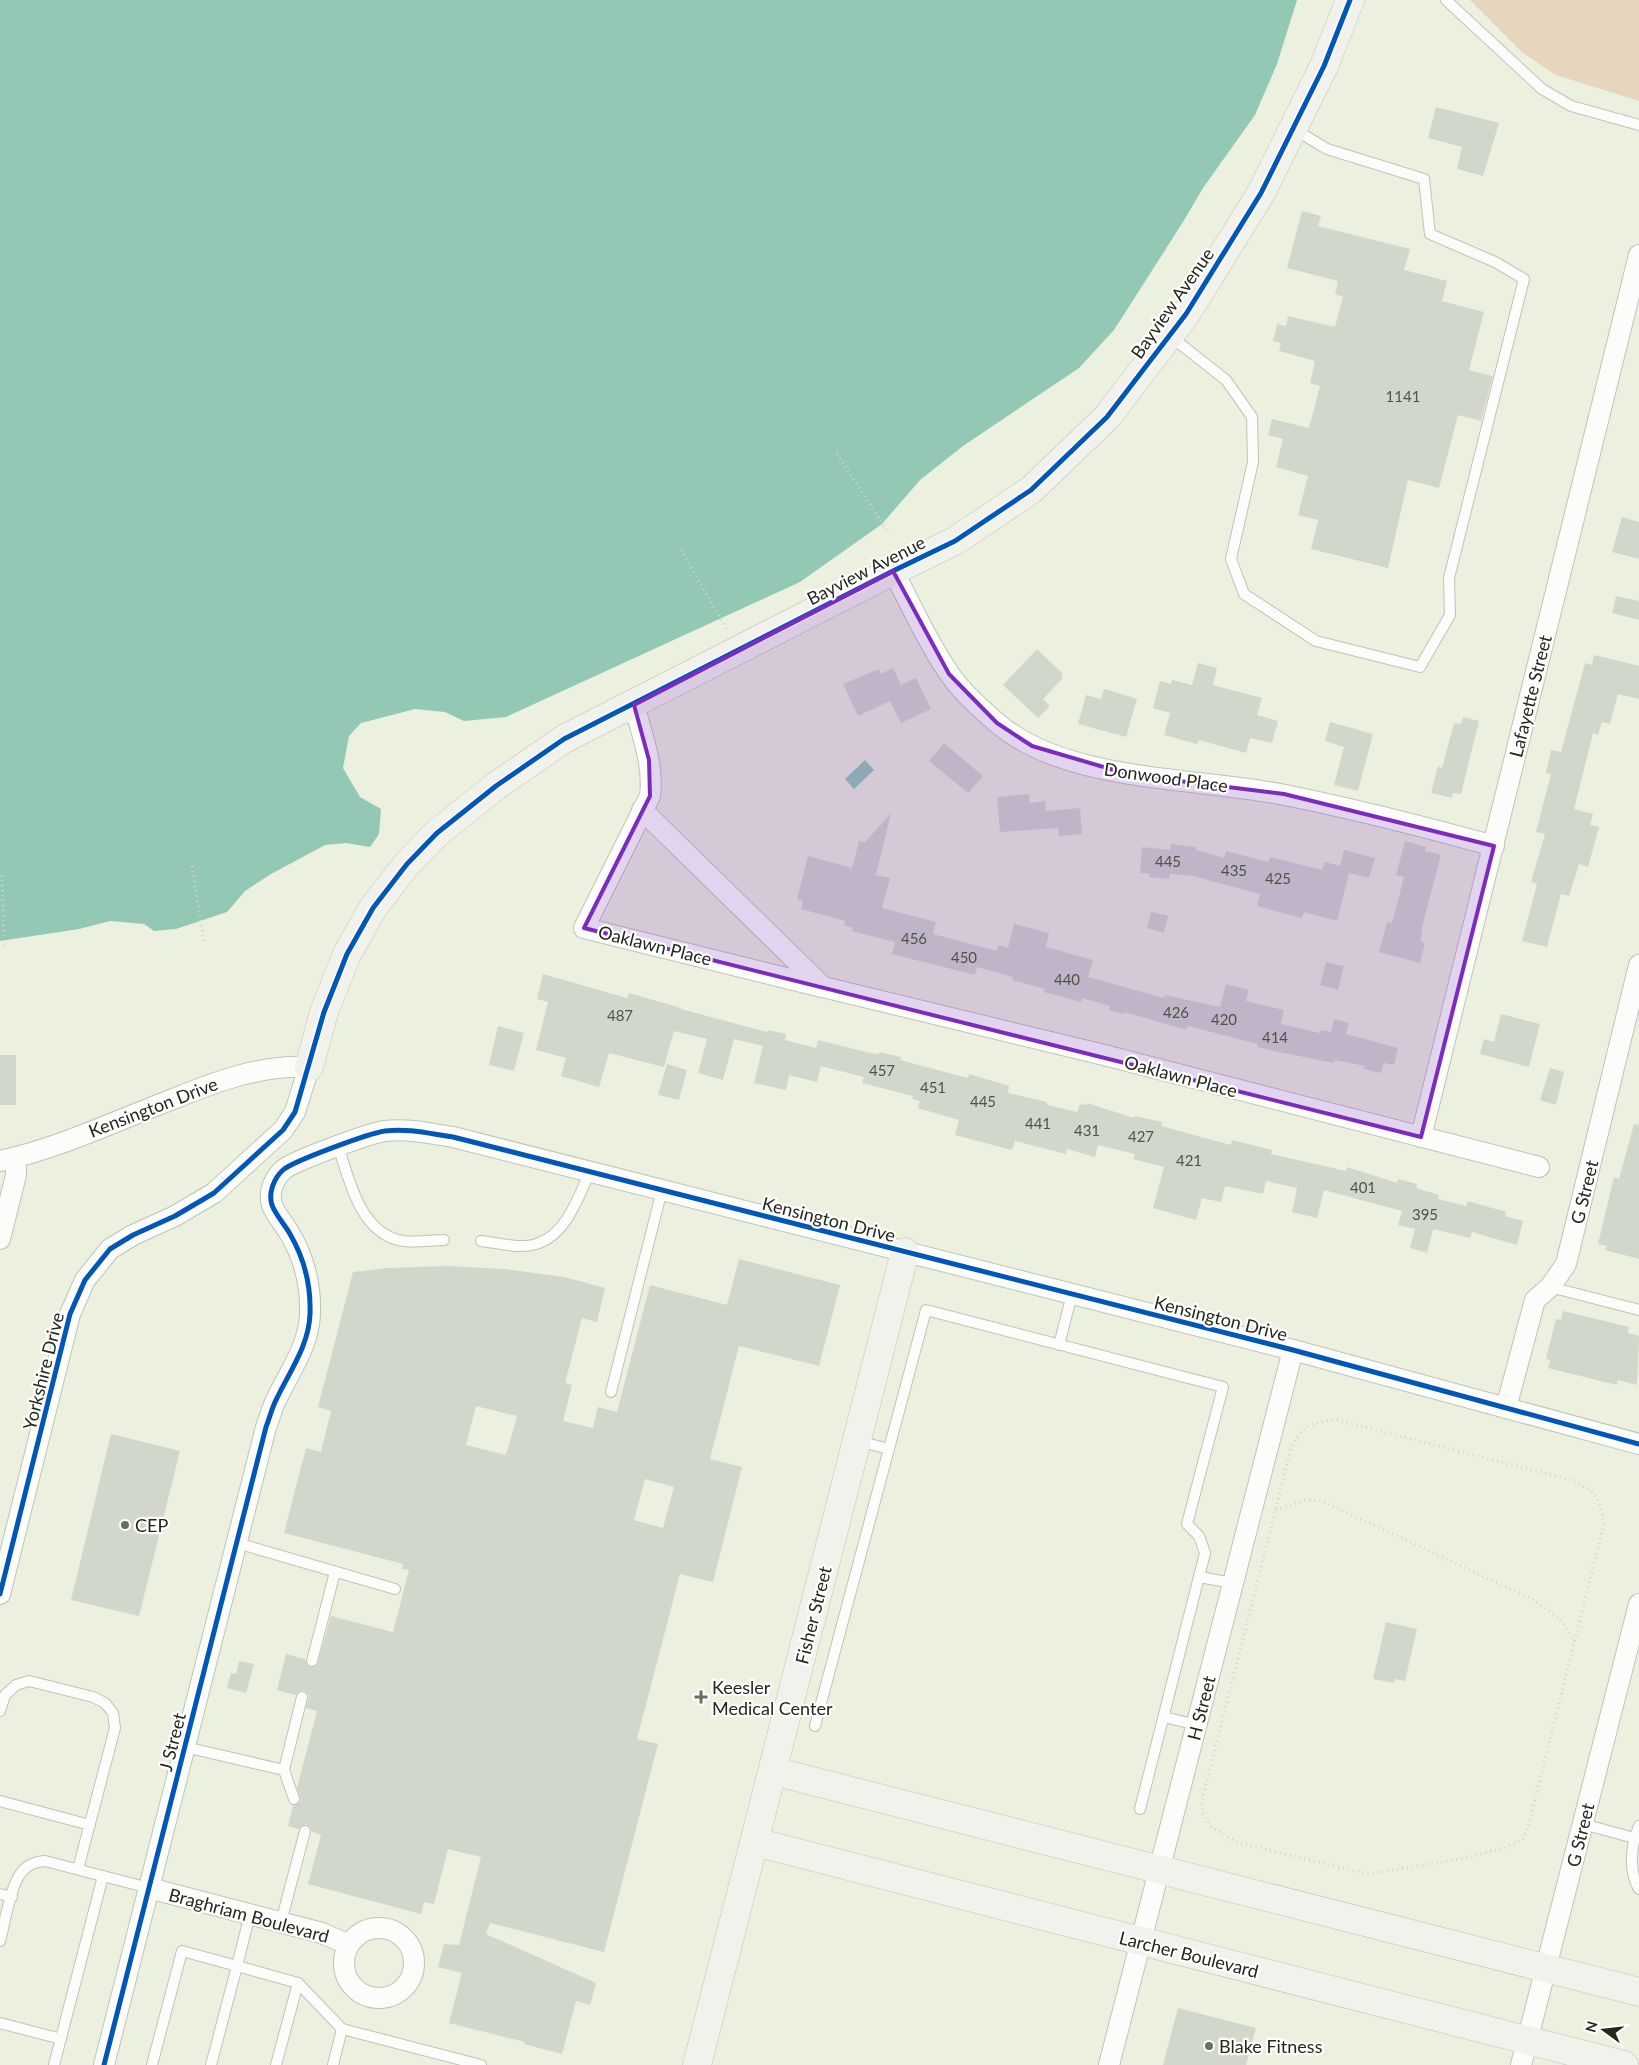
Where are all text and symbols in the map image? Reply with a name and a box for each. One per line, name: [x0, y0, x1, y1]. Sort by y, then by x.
street label: Bayview Avenue: [1126, 243, 1218, 363]
house number: 1141: [1386, 387, 1420, 405]
street label: Bayview Avenue: [803, 531, 929, 609]
street label: Lafayette Street: [1504, 632, 1556, 759]
street label: Donwood Place: [1103, 757, 1229, 797]
house number: 445: [1155, 852, 1181, 870]
house number: 435: [1221, 861, 1247, 879]
house number: 425: [1265, 869, 1291, 887]
street label: Oaklawn Place: [596, 920, 714, 970]
house number: 456: [901, 929, 927, 947]
house number: 450: [951, 948, 977, 966]
house number: 440: [1054, 970, 1080, 988]
house number: 426: [1163, 1003, 1189, 1021]
house number: 487: [607, 1006, 633, 1024]
house number: 420: [1211, 1010, 1237, 1028]
house number: 414: [1262, 1028, 1288, 1046]
street label: Oaklawn Place: [1122, 1050, 1240, 1102]
house number: 457: [869, 1061, 895, 1079]
street label: Kensington Drive: [85, 1072, 221, 1142]
house number: 451: [920, 1078, 946, 1096]
house number: 445: [970, 1092, 996, 1110]
house number: 441: [1025, 1114, 1051, 1132]
house number: 431: [1074, 1121, 1100, 1139]
house number: 427: [1128, 1127, 1154, 1145]
house number: 421: [1176, 1151, 1202, 1169]
street label: G Street: [1565, 1157, 1603, 1226]
house number: 401: [1350, 1178, 1376, 1196]
street label: Kensington Drive: [760, 1192, 898, 1246]
house number: 395: [1412, 1205, 1438, 1223]
street label: Kensington Drive: [1152, 1291, 1290, 1345]
street label: Yorkshire Drive: [18, 1310, 68, 1432]
place label: CEP: [135, 1514, 168, 1536]
marker: CEP: [119, 1519, 131, 1531]
street label: Fisher Street: [790, 1563, 836, 1666]
street label: H Street: [1182, 1673, 1220, 1743]
place label: Keesler Medical Center: [712, 1676, 833, 1719]
marker: Keesler Medical Center: [694, 1690, 708, 1704]
street label: J Street: [154, 1710, 190, 1774]
street label: G Street: [1561, 1800, 1599, 1869]
street label: Braghriam Boulevard: [166, 1883, 332, 1947]
street label: Larcher Boulevard: [1117, 1926, 1261, 1982]
north arrow: [1579, 2005, 1629, 2055]
text: N: [1581, 2019, 1601, 2034]
place label: Blake Fitness: [1219, 2035, 1323, 2057]
marker: Blake Fitness: [1203, 2040, 1215, 2052]

